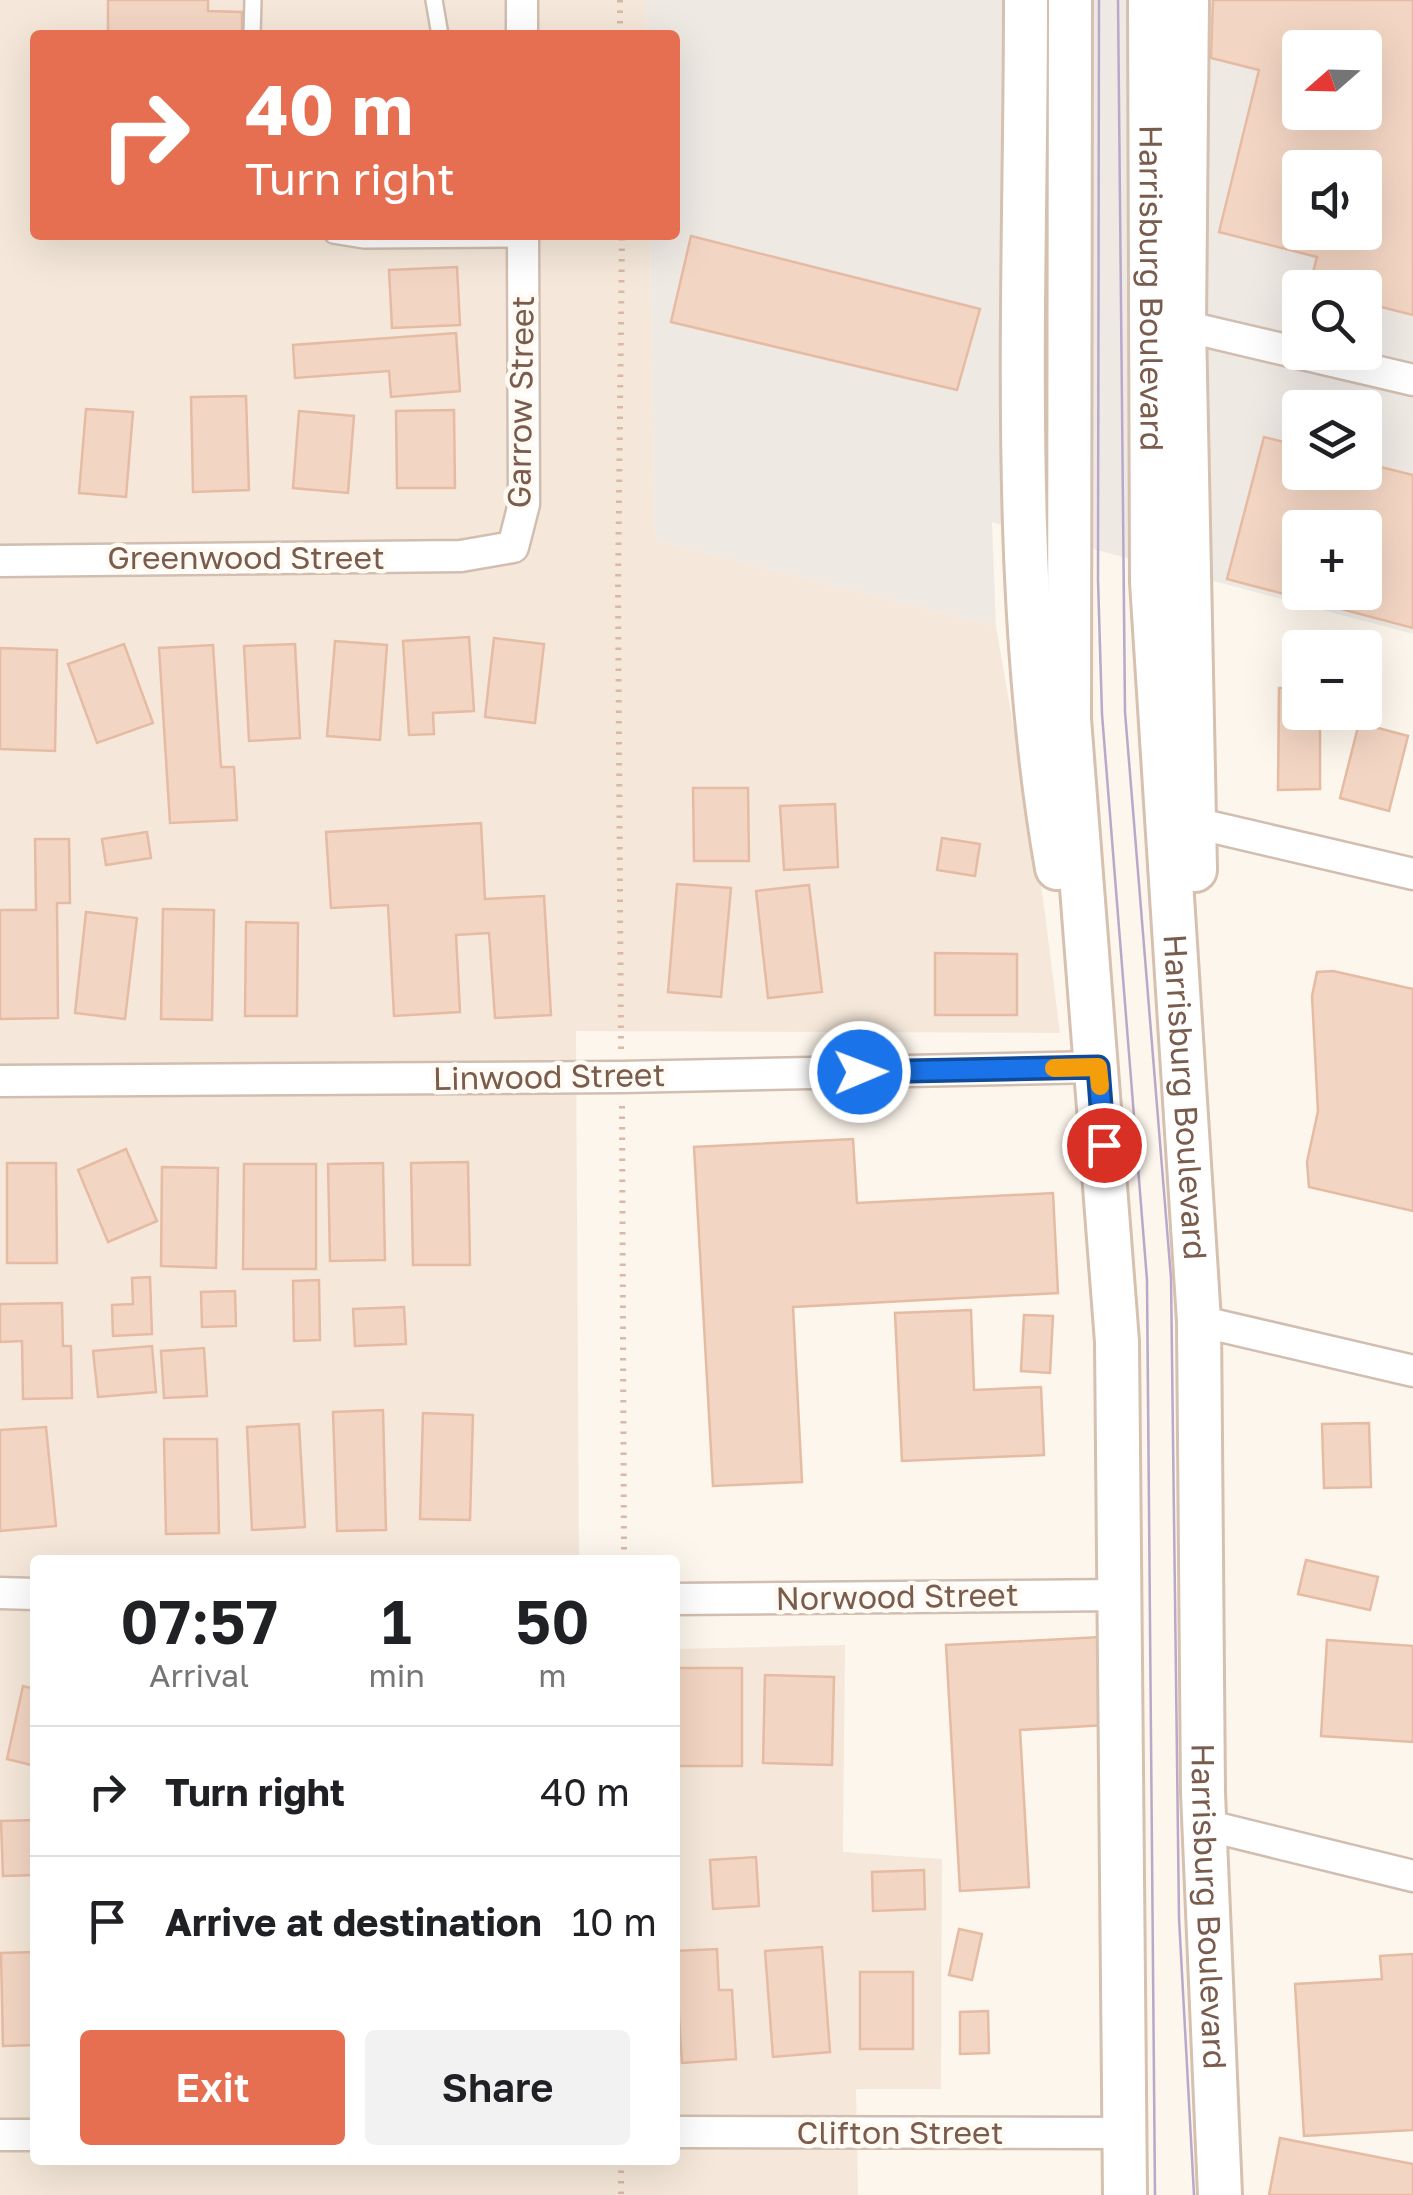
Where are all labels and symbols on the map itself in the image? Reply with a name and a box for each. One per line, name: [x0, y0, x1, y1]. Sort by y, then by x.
north arrow: [1282, 30, 1382, 130]
street label: Harrisburg Boulevard: [1132, 125, 1172, 451]
street label: Garrow Street: [499, 295, 541, 509]
street label: Greenwood Street: [107, 538, 385, 576]
street label: Harrisburg Boulevard: [1156, 933, 1215, 1261]
position arrow: [808, 1020, 912, 1124]
street label: Linwood Street: [432, 1055, 666, 1097]
pin: [1062, 1103, 1147, 1188]
street label: Norwood Street: [775, 1575, 1019, 1617]
street label: Harrisburg Boulevard: [1185, 1743, 1235, 2070]
street label: Clifton Street: [797, 2113, 1003, 2151]

